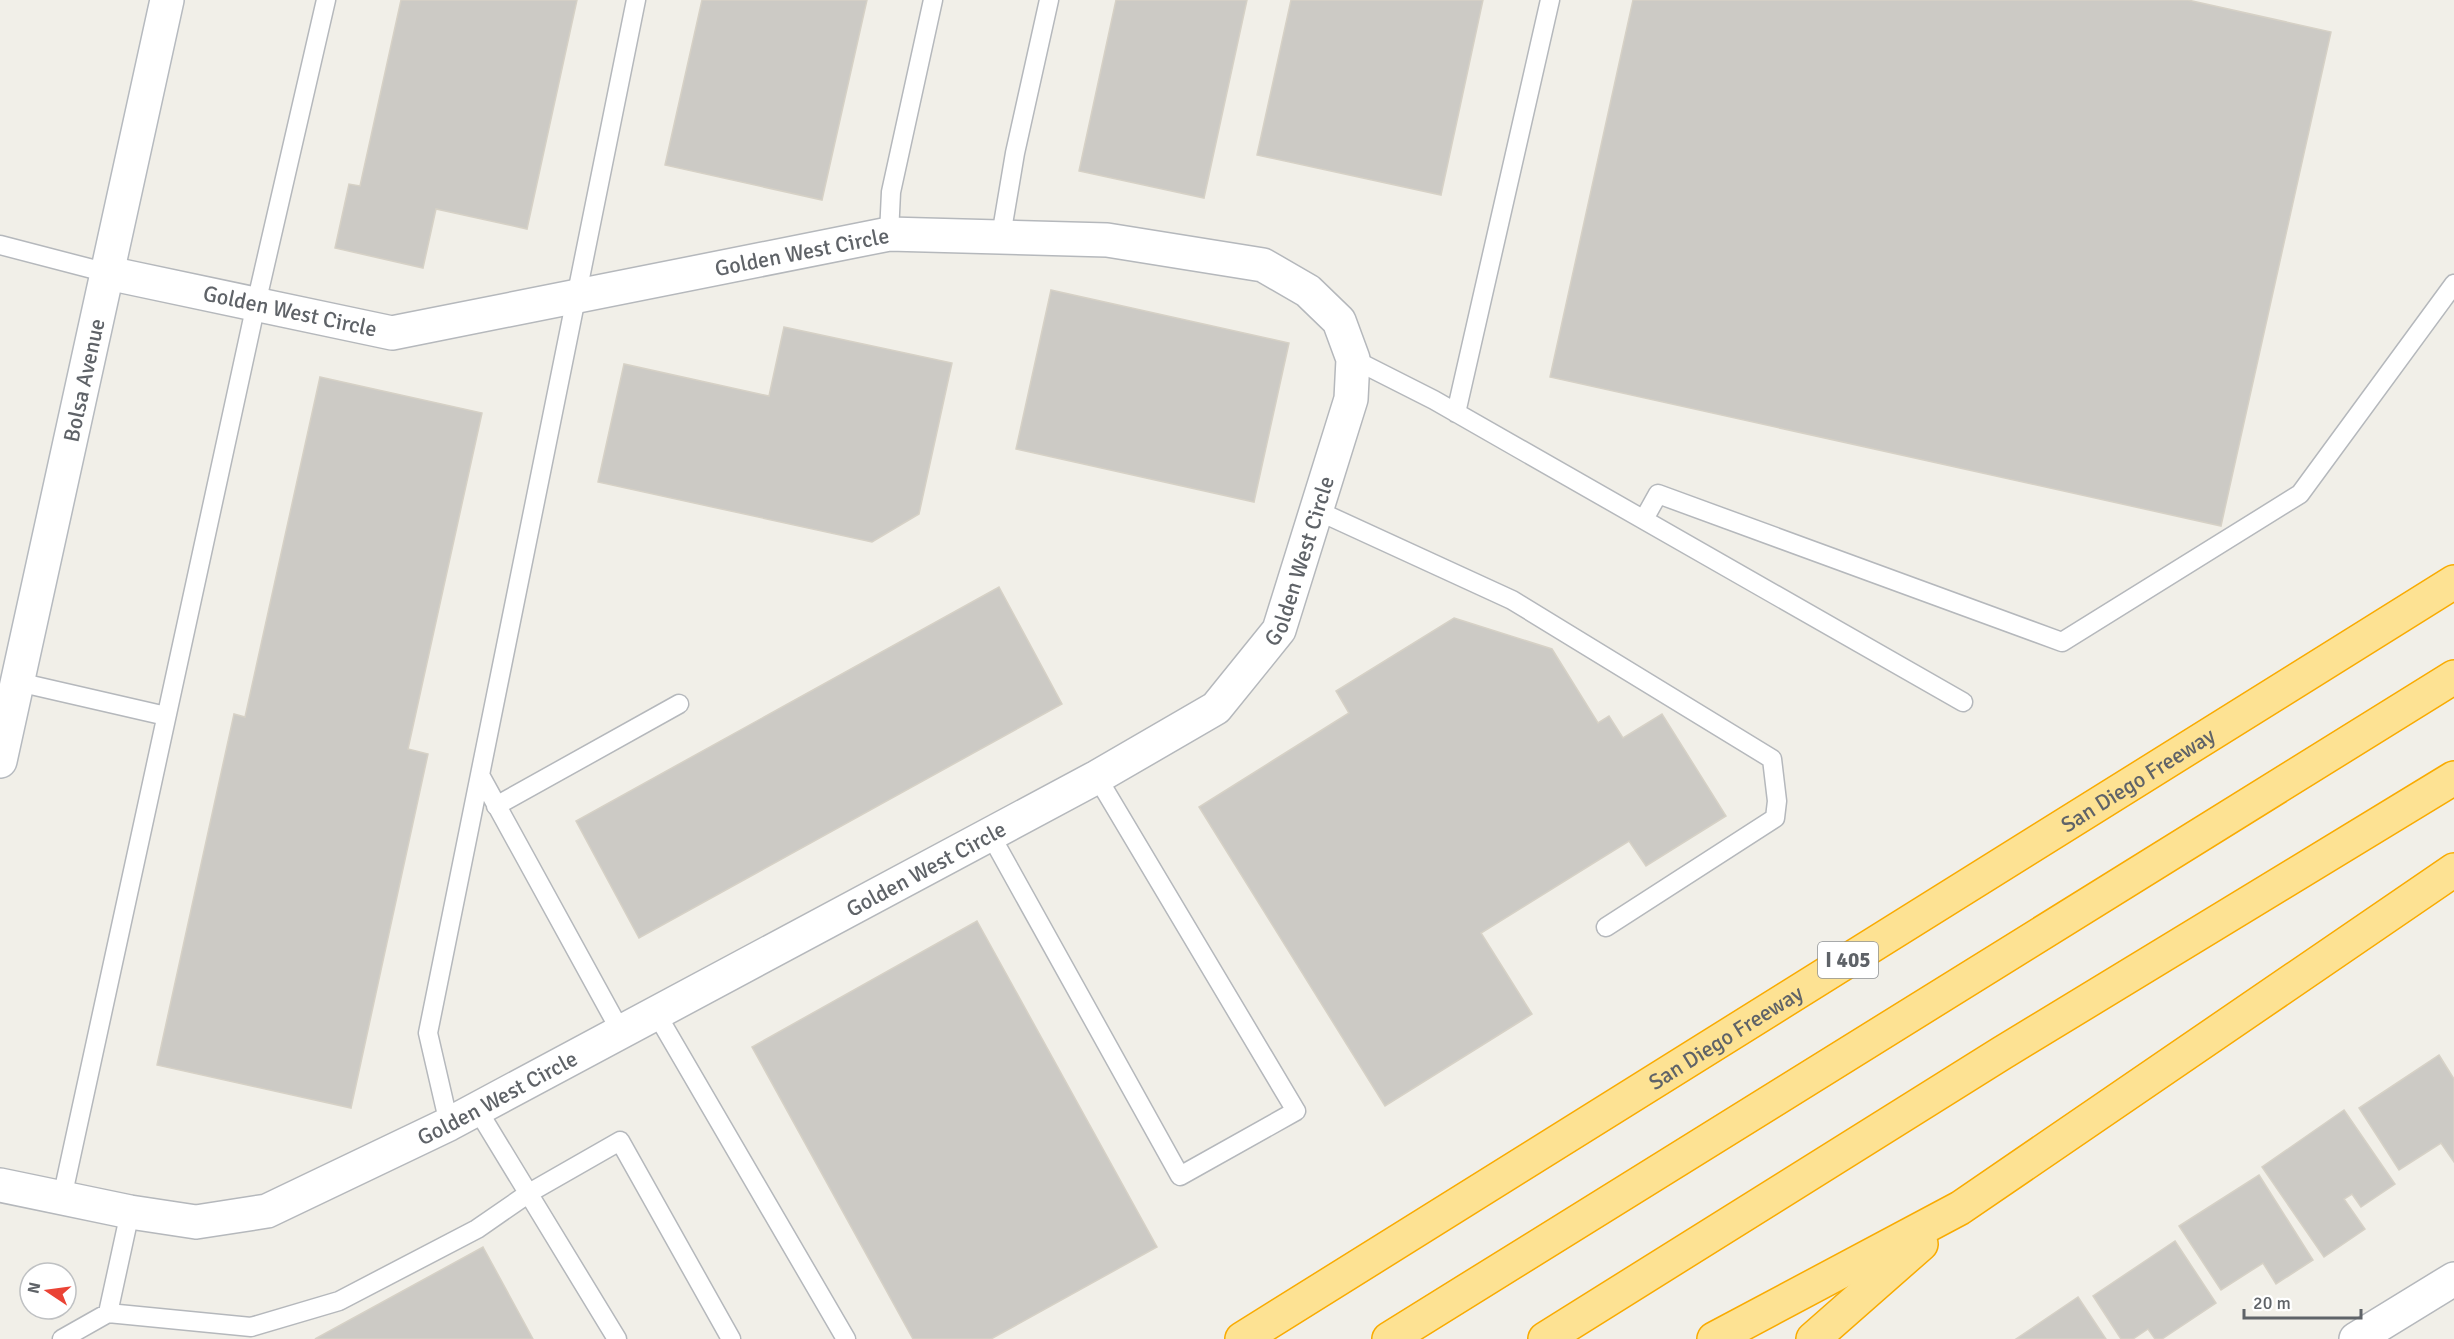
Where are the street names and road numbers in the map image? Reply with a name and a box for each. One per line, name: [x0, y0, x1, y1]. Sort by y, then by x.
street label: Golden West Circle: [713, 222, 891, 282]
street label: Golden West Circle: [201, 279, 379, 343]
street label: Bolsa Avenue: [57, 316, 110, 444]
street label: Golden West Circle: [1258, 473, 1340, 651]
street label: San Diego Freeway: [2056, 721, 2220, 838]
street label: Golden West Circle: [841, 815, 1010, 922]
road number: I 405: [1818, 942, 1878, 978]
street label: San Diego Freeway: [1643, 978, 1808, 1095]
street label: Golden West Circle: [413, 1044, 582, 1151]

